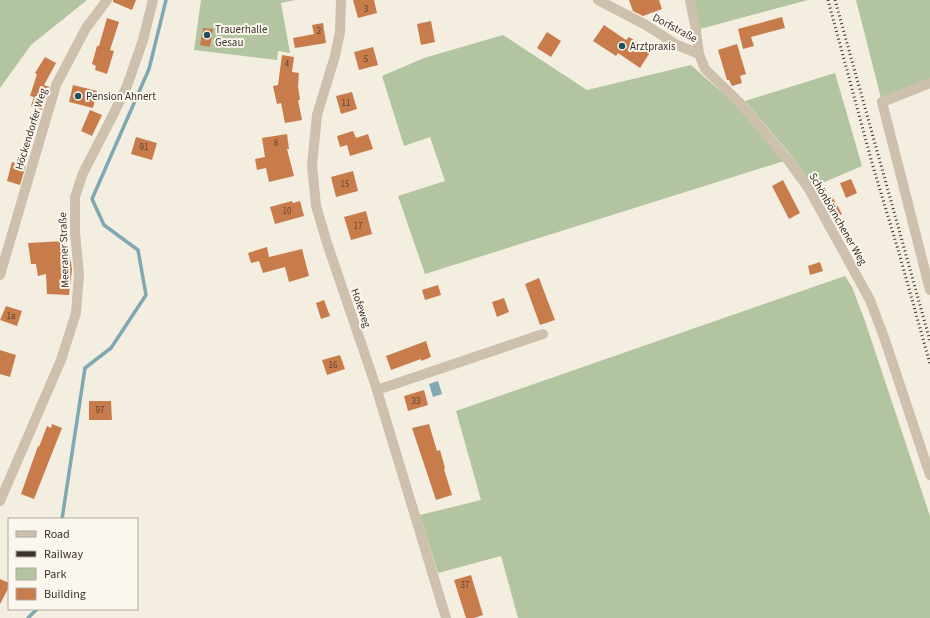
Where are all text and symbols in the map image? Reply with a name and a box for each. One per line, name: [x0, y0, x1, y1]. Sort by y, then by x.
house number: 3: [364, 3, 369, 16]
street label: Dorfstraße: [650, 10, 701, 46]
place label: Trauerhalle Gesau: [215, 22, 268, 50]
house number: 2: [317, 25, 322, 38]
marker: Trauerhalle Gesau: [202, 30, 212, 40]
place label: Arztpraxis: [630, 39, 676, 54]
marker: Arztpraxis: [617, 41, 627, 51]
house number: 5: [364, 53, 369, 66]
house number: 4: [285, 58, 290, 71]
street label: Höckendorfer Weg: [11, 86, 51, 172]
place label: Pension Ahnert: [86, 89, 156, 104]
marker: Pension Ahnert: [73, 91, 83, 101]
house number: 11: [342, 97, 350, 110]
house number: 8: [274, 137, 279, 150]
house number: 91: [140, 141, 148, 154]
street label: Schönbörnchener Weg: [805, 170, 871, 268]
house number: 15: [341, 178, 350, 191]
house number: 10: [283, 205, 292, 218]
street label: Meeraner Straße: [55, 211, 73, 288]
house number: 17: [354, 220, 363, 233]
street label: Hofeweg: [347, 286, 375, 330]
house number: 1a: [6, 310, 16, 323]
house number: 16: [329, 359, 338, 372]
house number: 33: [412, 395, 421, 408]
house number: 97: [96, 404, 105, 417]
legend: [8, 518, 138, 610]
text: Road: [44, 526, 70, 543]
text: Railway: [44, 546, 83, 563]
text: Park: [44, 566, 66, 583]
house number: 37: [461, 579, 470, 592]
text: Building: [44, 586, 86, 603]

